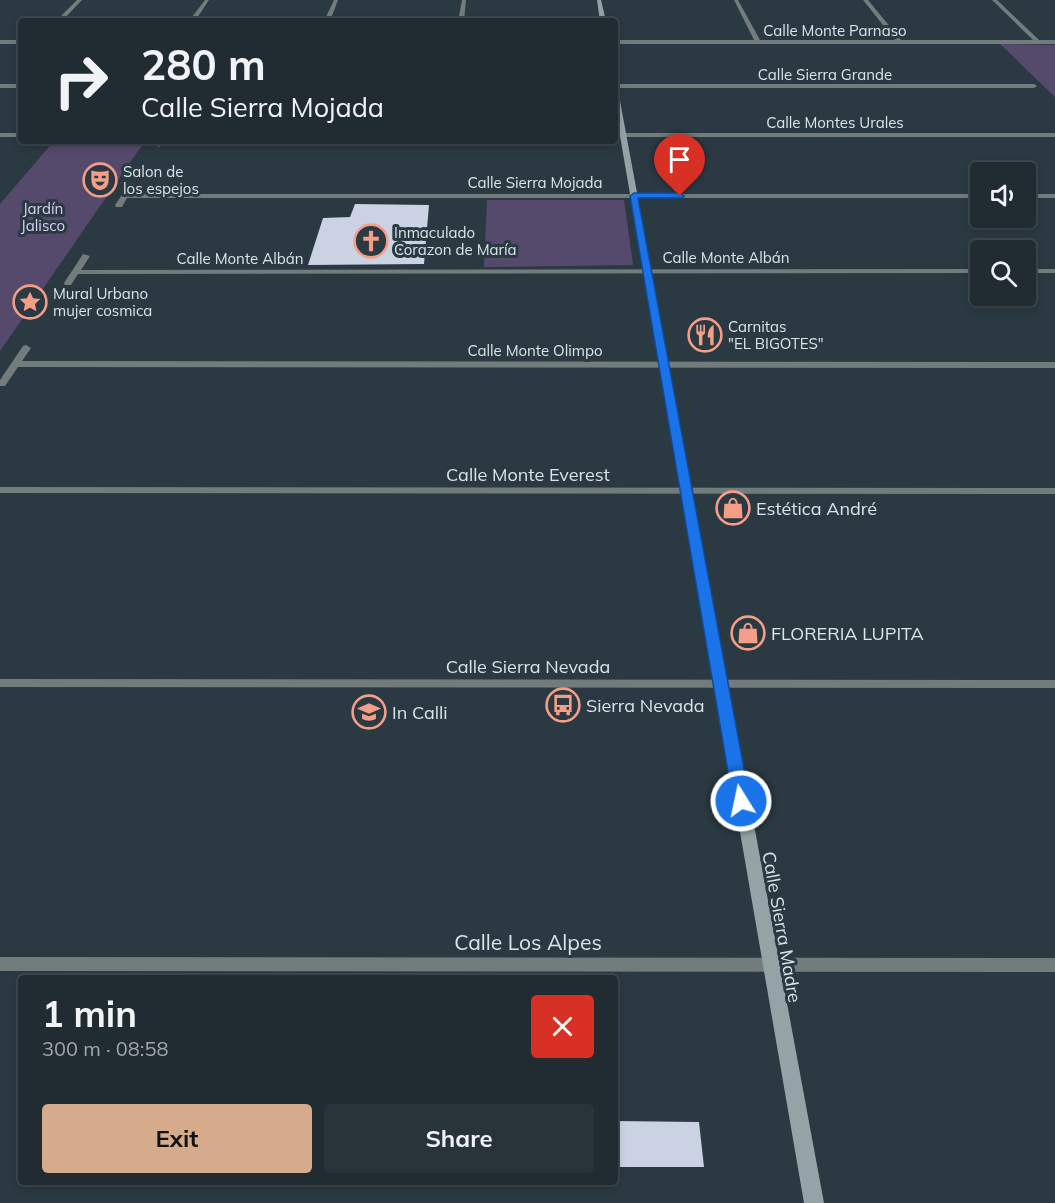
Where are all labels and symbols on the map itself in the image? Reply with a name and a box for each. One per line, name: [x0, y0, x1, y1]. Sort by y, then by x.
street label: Calle Monte Parnaso: [763, 21, 907, 40]
street label: Calle Sierra Grande: [758, 65, 892, 84]
street label: Calle Montes Urales: [766, 113, 904, 132]
pin: [654, 134, 705, 196]
theatre icon: Salon de los espejos: [82, 162, 118, 198]
place label: Salon de los espejos: [123, 162, 199, 198]
street label: Calle Sierra Mojada: [467, 173, 603, 192]
park label: Jardín Jalisco: [21, 199, 65, 235]
church icon: Inmaculado Corazon de María: [353, 223, 389, 259]
place label: Inmaculado Corazon de María: [394, 223, 517, 259]
street label: Calle Monte Albán: [662, 248, 790, 267]
street label: Calle Monte Albán: [176, 249, 304, 268]
place icon: Mural Urbano mujer cosmica: [12, 284, 48, 320]
place label: Mural Urbano mujer cosmica: [53, 284, 152, 320]
restaurant icon: Carnitas "EL BIGOTES": [687, 317, 723, 353]
place label: Carnitas "EL BIGOTES": [728, 317, 824, 353]
street label: Calle Monte Olimpo: [467, 341, 603, 360]
street label: Calle Monte Everest: [446, 463, 610, 486]
shop icon: Estética André: [715, 490, 751, 526]
place label: Estética André: [756, 497, 877, 520]
shop icon: FLORERIA LUPITA: [730, 615, 766, 651]
place label: FLORERIA LUPITA: [771, 622, 924, 645]
street label: Calle Sierra Nevada: [446, 655, 610, 678]
bus stop icon: Sierra Nevada: [545, 687, 581, 723]
school or university icon: In Calli: [351, 694, 387, 730]
place label: Sierra Nevada: [586, 694, 705, 717]
place label: In Calli: [392, 701, 448, 724]
position arrow: [709, 769, 773, 833]
street label: Calle Sierra Madre: [757, 850, 807, 1004]
street label: Calle Los Alpes: [454, 929, 602, 955]

